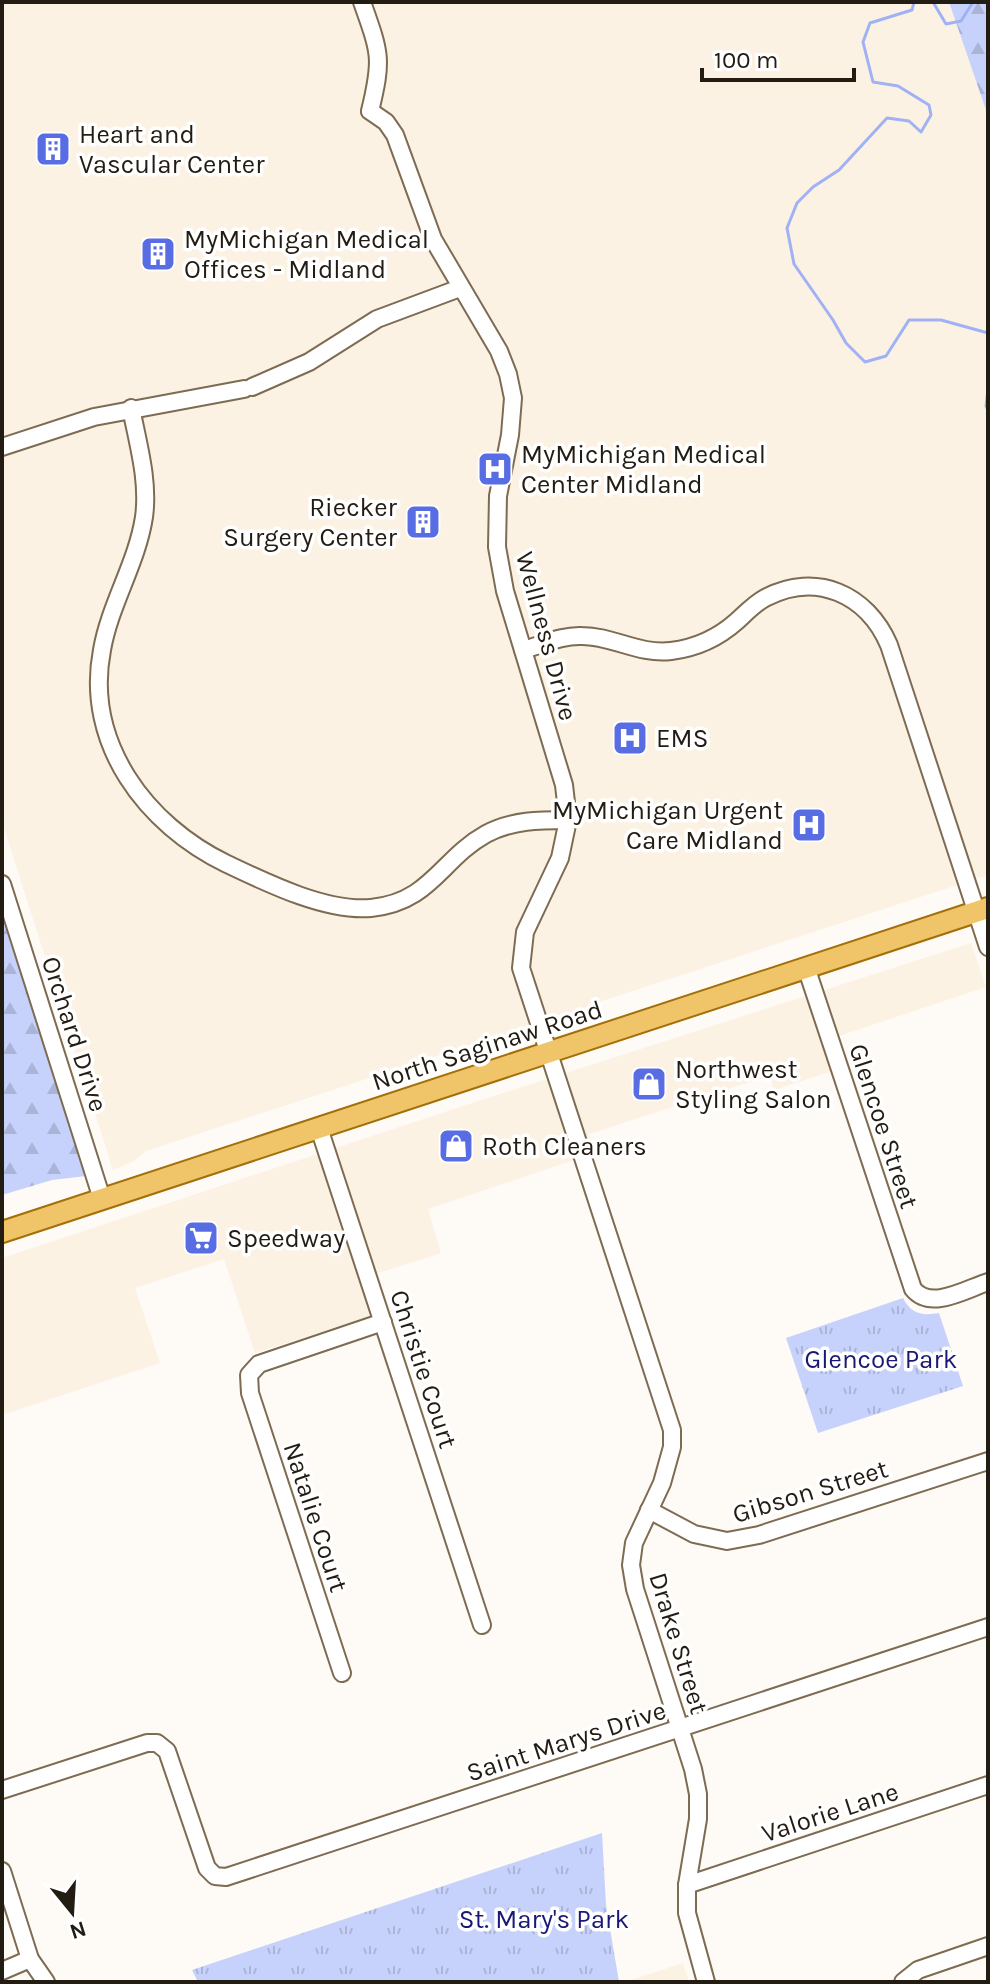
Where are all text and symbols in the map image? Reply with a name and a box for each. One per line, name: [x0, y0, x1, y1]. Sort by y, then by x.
scale bar: [702, 32, 854, 82]
text: 100 m: [714, 46, 779, 74]
place label: Heart and Vascular Center: [79, 119, 265, 180]
building icon: Heart and Vascular Center: [34, 130, 72, 168]
place label: MyMichigan Medical Offices - Midland: [184, 224, 429, 285]
building icon: MyMichigan Medical Offices - Midland: [139, 235, 177, 273]
place label: MyMichigan Medical Center Midland: [521, 439, 766, 500]
hospital icon: MyMichigan Medical Center Midland: [476, 450, 514, 488]
place label: Riecker Surgery Center: [223, 492, 398, 553]
building icon: Riecker Surgery Center: [404, 503, 442, 541]
street label: Wellness Drive: [509, 548, 584, 724]
hospital icon: EMS: [611, 719, 649, 757]
place label: EMS: [656, 723, 708, 754]
place label: MyMichigan Urgent Care Midland: [552, 795, 783, 856]
hospital icon: MyMichigan Urgent Care Midland: [790, 806, 828, 844]
street label: Orchard Drive: [35, 953, 114, 1116]
street label: North Saginaw Road: [368, 994, 606, 1097]
street label: Glencoe Street: [842, 1040, 925, 1213]
place label: Northwest Styling Salon: [675, 1054, 831, 1115]
shop icon: Northwest Styling Salon: [630, 1065, 668, 1103]
shop icon: Roth Cleaners: [437, 1127, 475, 1165]
place label: Roth Cleaners: [482, 1131, 647, 1162]
supermarket icon: Speedway: [182, 1219, 220, 1257]
place label: Speedway: [227, 1223, 345, 1254]
street label: Christie Court: [383, 1286, 464, 1452]
park label: Glencoe Park: [805, 1344, 957, 1375]
street label: Natalie Court: [277, 1438, 354, 1596]
street label: Gibson Street: [729, 1453, 892, 1530]
street label: Drake Street: [642, 1569, 715, 1718]
street label: Saint Marys Drive: [463, 1695, 670, 1788]
street label: Valorie Lane: [758, 1776, 902, 1849]
north arrow: [32, 1872, 112, 1952]
park label: St. Mary's Park: [459, 1904, 629, 1935]
text: N: [66, 1915, 89, 1945]

